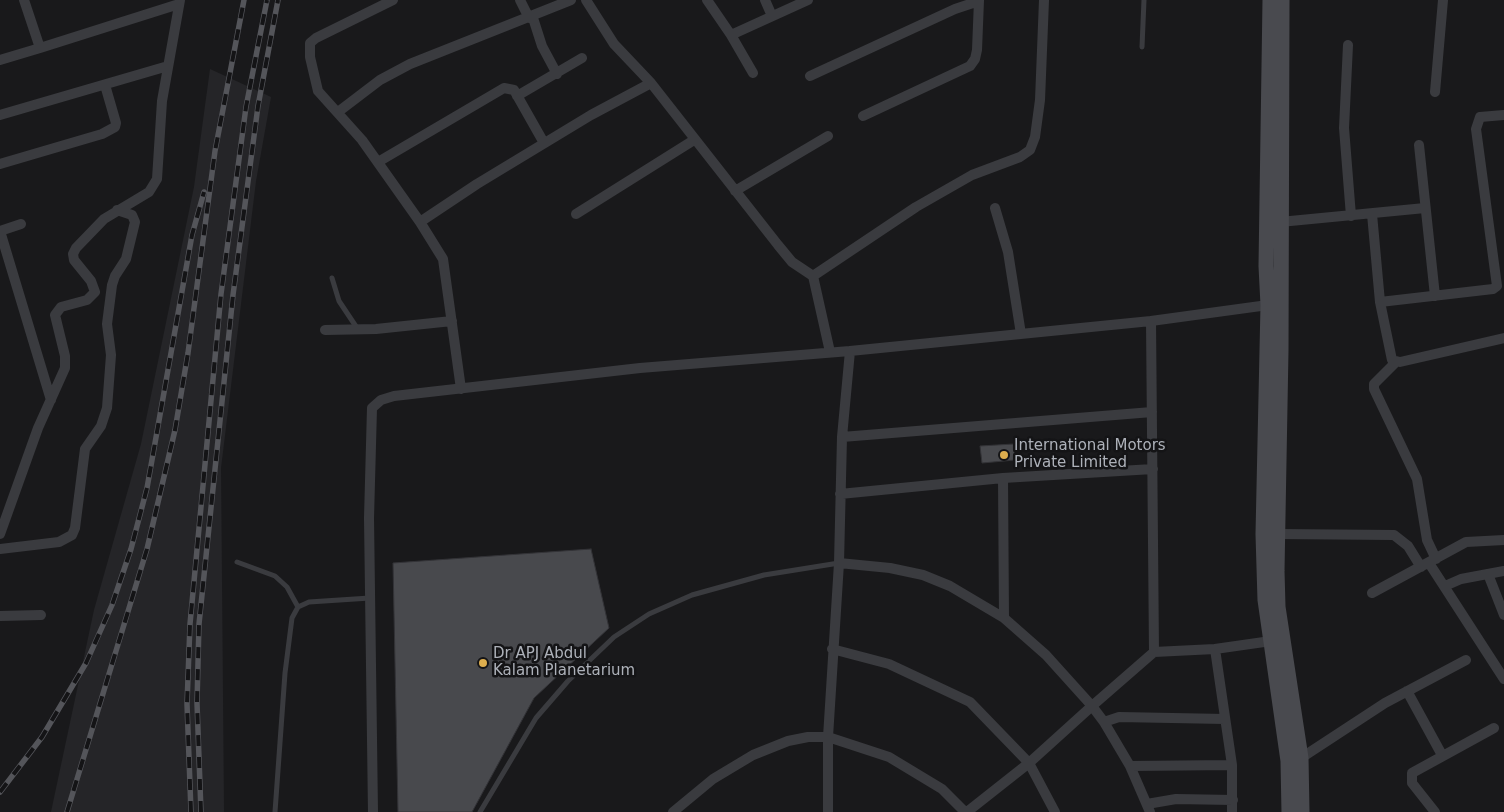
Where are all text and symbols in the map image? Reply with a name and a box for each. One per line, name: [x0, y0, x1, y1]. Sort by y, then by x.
place label: International Motors Private Limited: [1014, 437, 1166, 472]
marker: International Motors Private Limited: [998, 449, 1010, 461]
place label: Dr APJ Abdul Kalam Planetarium: [493, 645, 635, 680]
marker: Dr APJ Abdul Kalam Planetarium: [477, 657, 489, 669]

